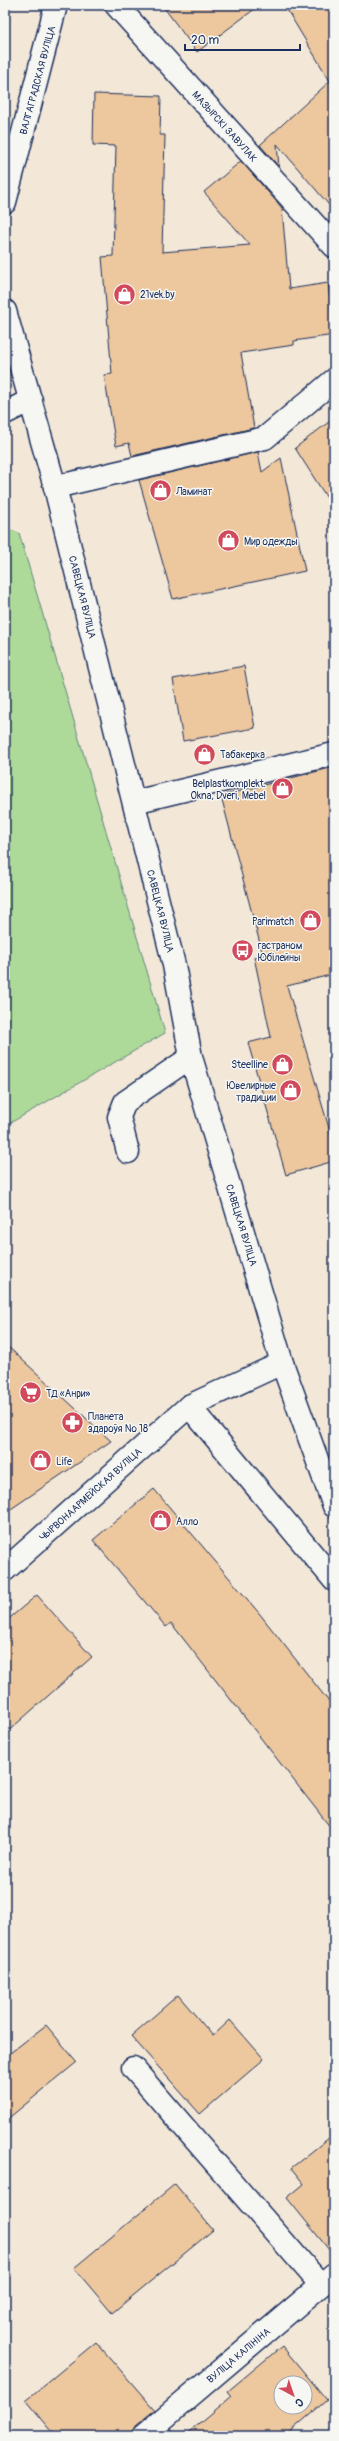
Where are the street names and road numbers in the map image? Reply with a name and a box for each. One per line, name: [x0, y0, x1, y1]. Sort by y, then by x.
street label: ВАЛГАГРАДСКАЯ ВУЛІЦА: [18, 24, 58, 136]
street label: МАЗЫРСКІ ЗАВУЛАК: [189, 89, 259, 165]
street label: САВЕЦКАЯ ВУЛІЦА: [66, 555, 98, 640]
street label: САВЕЦКАЯ ВУЛІЦА: [144, 869, 176, 954]
street label: САВЕЦКАЯ ВУЛІЦА: [223, 1183, 259, 1268]
street label: ЧЫРВОНААРМЕЙСКАЯ ВУЛІЦА: [36, 1445, 145, 1544]
street label: ВУЛІЦА КАЛІНІНА: [204, 2325, 273, 2386]

